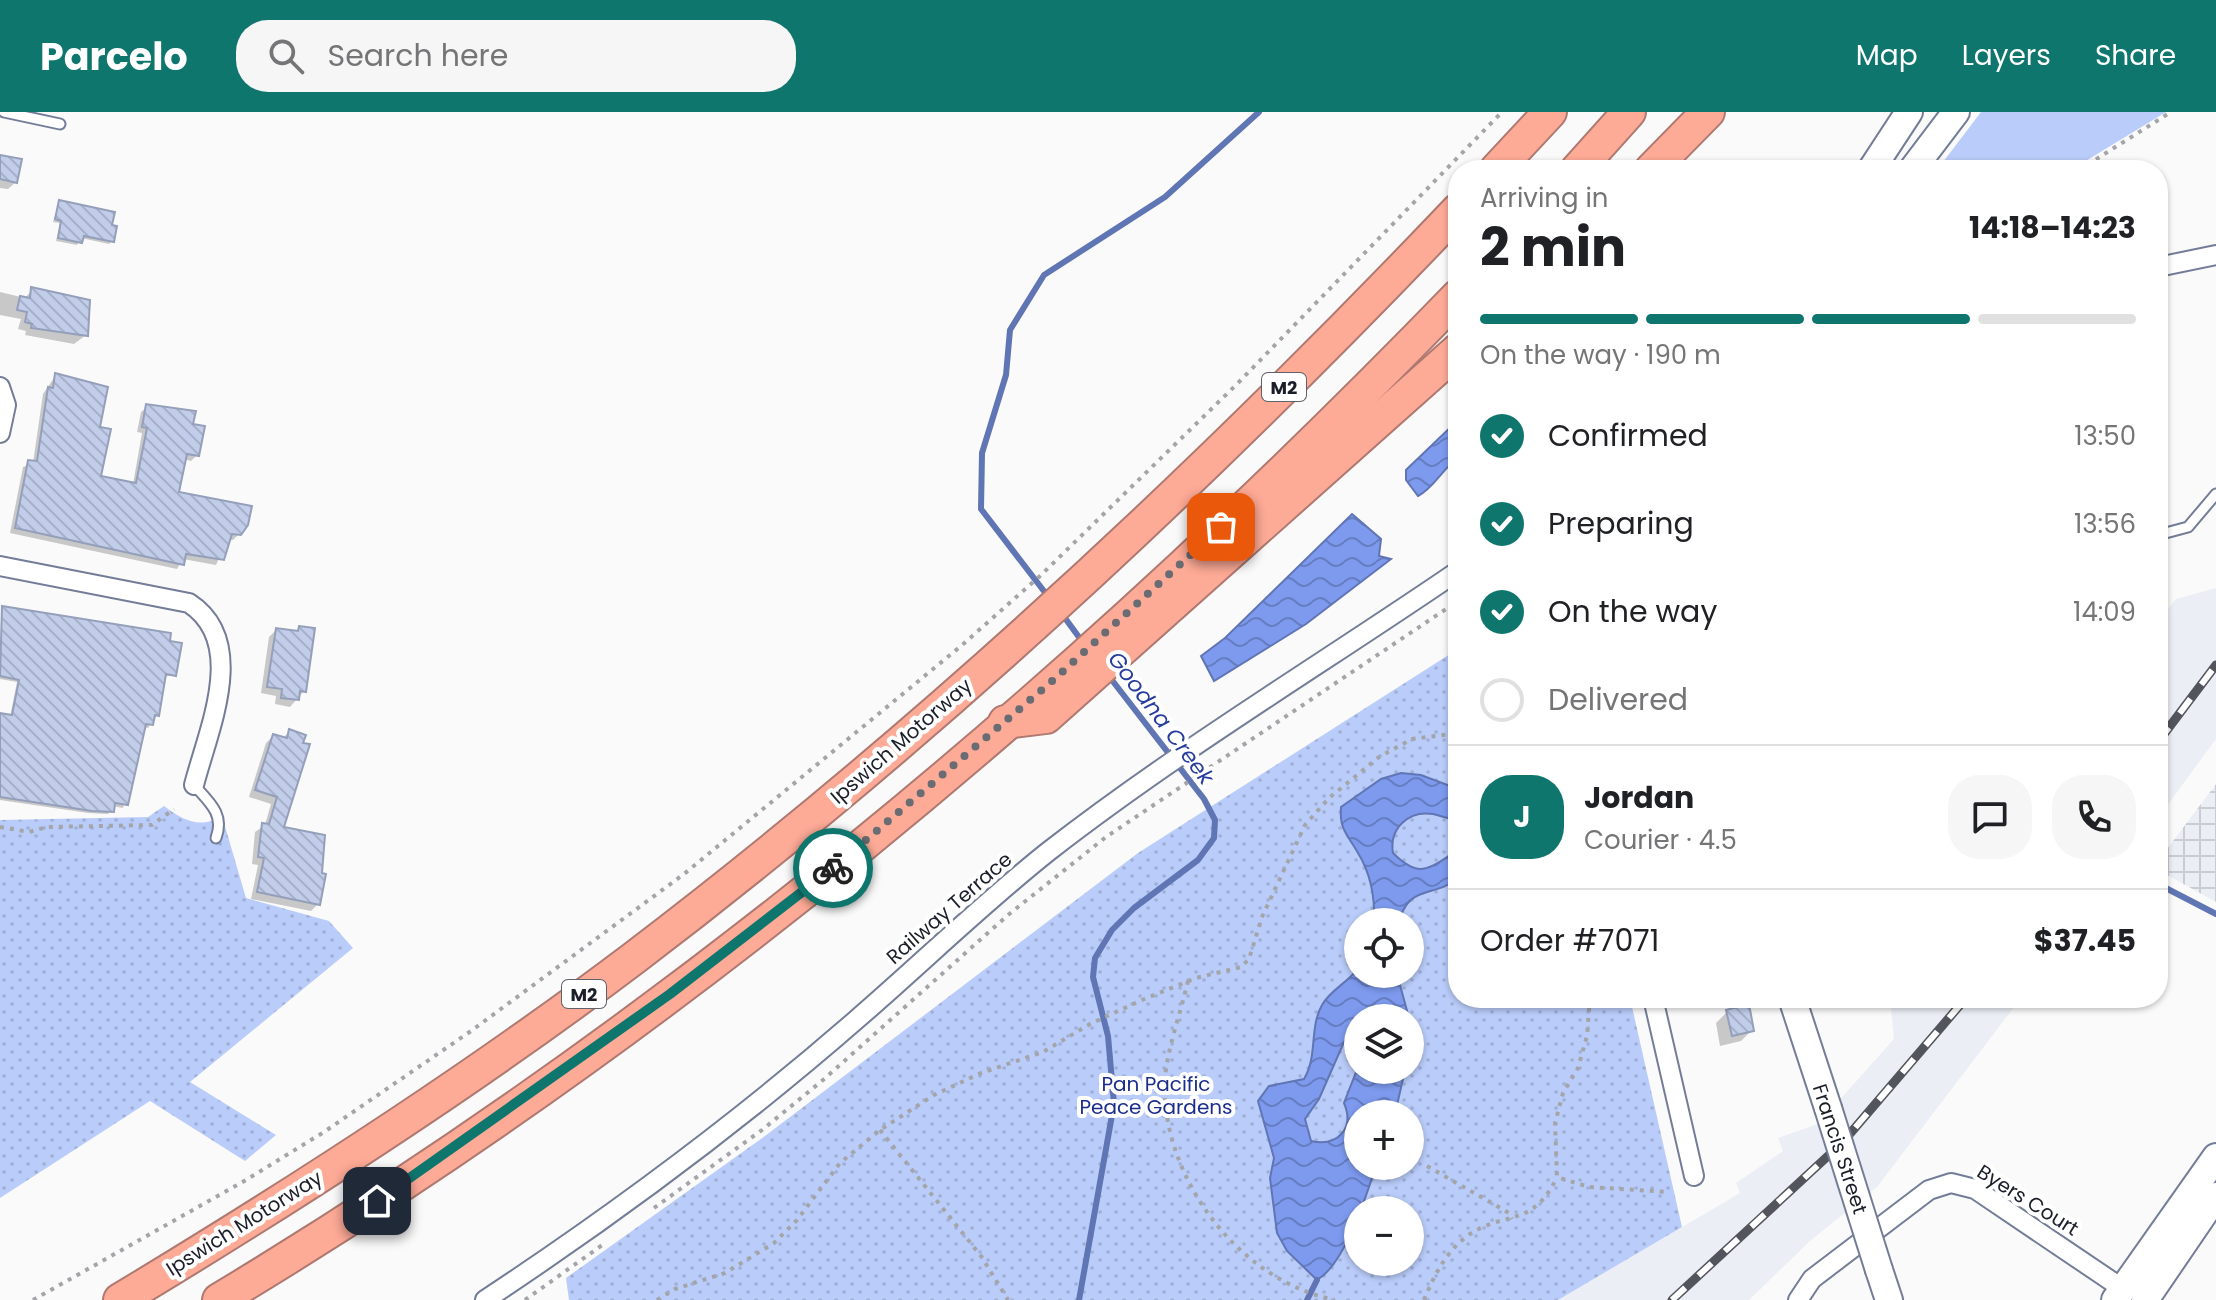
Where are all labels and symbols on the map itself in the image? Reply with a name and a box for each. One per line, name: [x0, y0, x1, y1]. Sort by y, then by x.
road number: M2: [1262, 373, 1306, 401]
pin: [1187, 493, 1255, 561]
water label: Goodna Creek: [1101, 645, 1222, 792]
street label: Ipswich Motorway: [824, 672, 978, 810]
courier: [793, 828, 873, 908]
street label: Railway Terrace: [880, 846, 1018, 970]
road number: M2: [562, 980, 606, 1008]
park label: Pan Pacific Peace Gardens: [1079, 1070, 1233, 1121]
street label: Francis Street: [1806, 1080, 1874, 1218]
street label: Byers Court: [1972, 1158, 2084, 1242]
street label: Ipswich Motorway: [161, 1164, 327, 1282]
pin: [343, 1167, 411, 1235]

